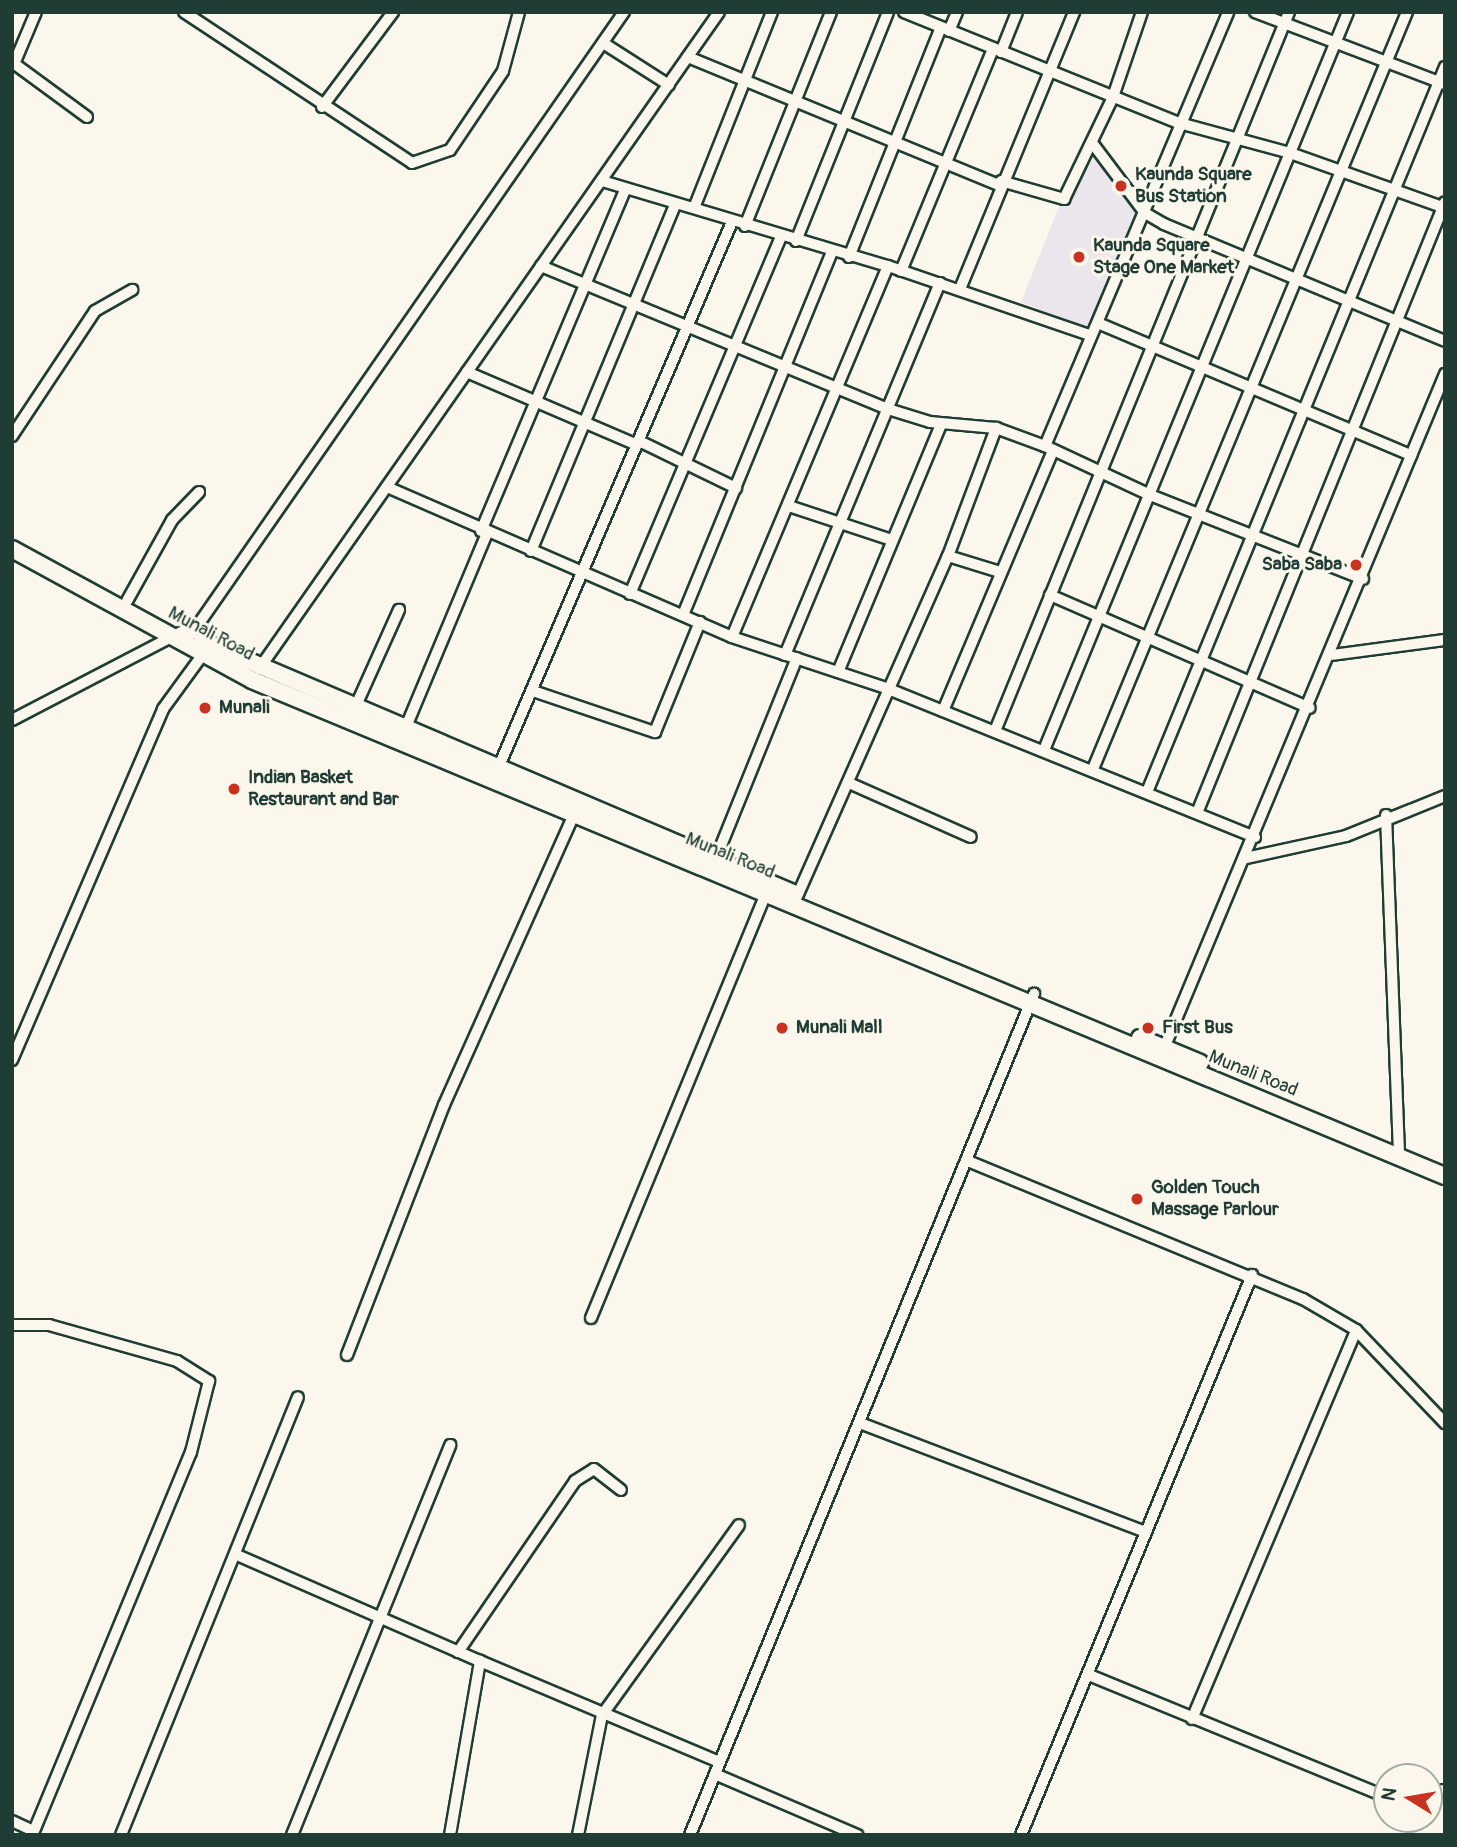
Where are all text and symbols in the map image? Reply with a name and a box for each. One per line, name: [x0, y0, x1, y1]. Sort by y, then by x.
place label: Kaunda Square Bus Station: [1135, 164, 1252, 208]
marker: Kaunda Square Bus Station: [1113, 178, 1129, 194]
place label: Kaunda Square Stage One Market: [1093, 235, 1234, 279]
marker: Kaunda Square Stage One Market: [1071, 249, 1087, 265]
place label: Saba Saba: [1262, 554, 1342, 576]
marker: Saba Saba: [1348, 557, 1364, 573]
street label: Munali Road: [164, 602, 258, 666]
place label: Munali: [219, 697, 270, 719]
marker: Munali: [197, 700, 213, 716]
place label: Indian Basket Restaurant and Bar: [248, 767, 399, 811]
marker: Indian Basket Restaurant and Bar: [226, 781, 242, 797]
street label: Munali Road: [682, 828, 778, 884]
place label: Munali Mall: [796, 1017, 882, 1039]
place label: First Bus: [1162, 1017, 1233, 1039]
marker: Munali Mall: [774, 1020, 790, 1036]
marker: First Bus: [1140, 1020, 1156, 1036]
street label: Munali Road: [1205, 1046, 1301, 1102]
place label: Golden Touch Massage Parlour: [1151, 1177, 1279, 1221]
marker: Golden Touch Massage Parlour: [1129, 1191, 1145, 1207]
north arrow: [1373, 1763, 1443, 1833]
text: N: [1376, 1786, 1402, 1803]

